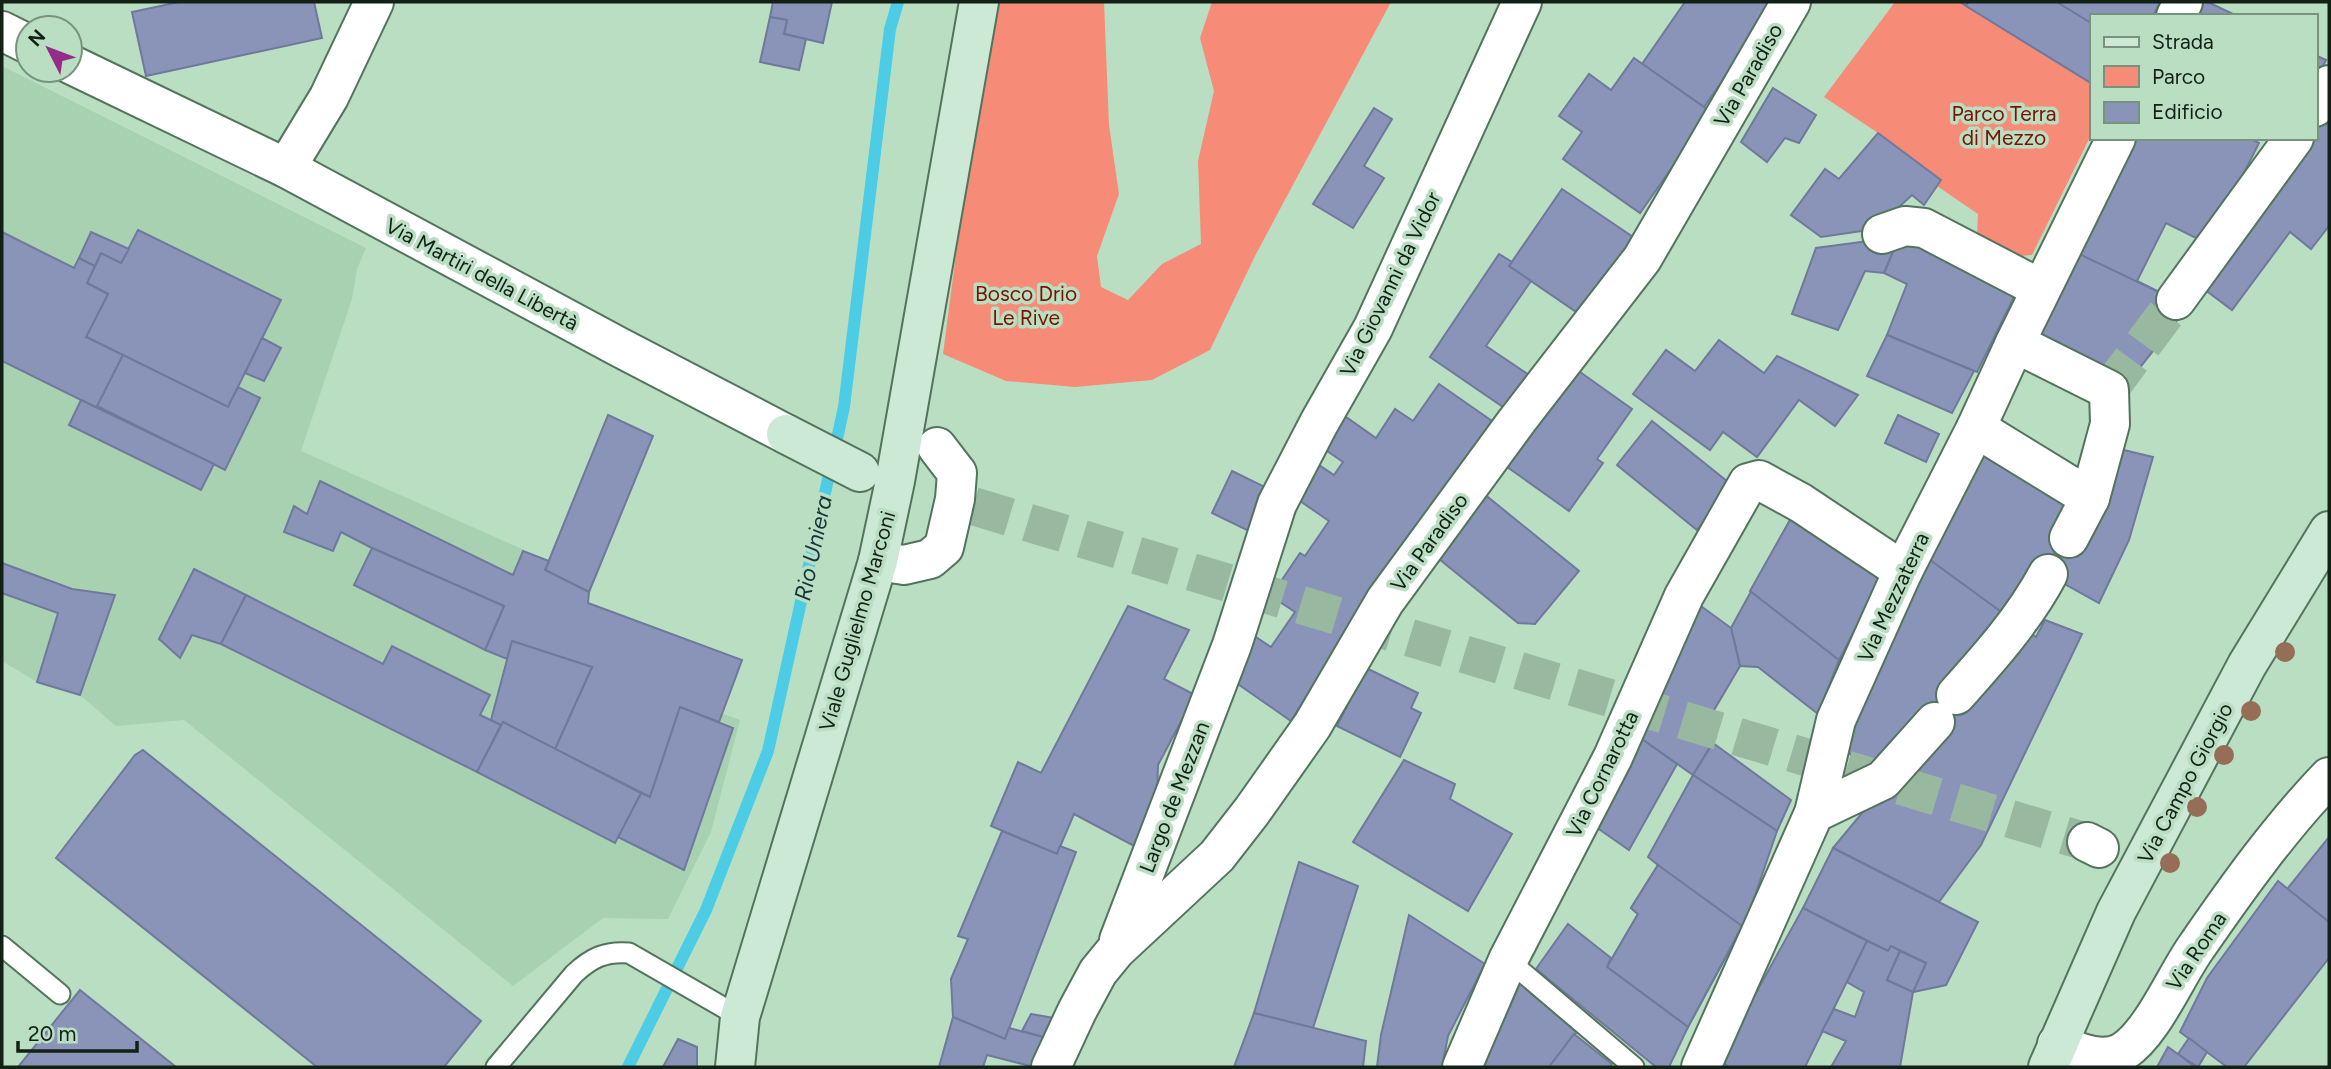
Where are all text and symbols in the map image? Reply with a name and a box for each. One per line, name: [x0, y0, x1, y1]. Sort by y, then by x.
north arrow: [14, 14, 84, 84]
legend: [2090, 14, 2317, 140]
street label: Via Paradiso: [1708, 19, 1788, 131]
text: N: [23, 25, 50, 51]
text: Strada: [2152, 29, 2214, 54]
text: Parco: [2152, 64, 2205, 89]
text: Edificio: [2152, 99, 2223, 124]
park label: Parco Terra di Mezzo: [1951, 101, 2057, 150]
street label: Via Giovanni da Vidor: [1334, 188, 1446, 380]
street label: Via Martiri della Libertà: [381, 212, 583, 336]
park label: Bosco Drio Le Rive: [975, 281, 1077, 330]
street label: Via Paradiso: [1385, 488, 1473, 596]
water label: Rio Uniera: [788, 493, 838, 603]
street label: Viale Guglielmo Marconi: [814, 508, 900, 734]
street label: Via Mezzaterra: [1852, 528, 1934, 666]
street label: Via Campo Giorgio: [2132, 698, 2238, 868]
street label: Via Cornarotta: [1561, 707, 1643, 841]
street label: Largo de Mezzan: [1134, 718, 1214, 876]
street label: Via Roma: [2161, 907, 2231, 995]
scale bar: [18, 1010, 136, 1054]
text: 20 m: [28, 1021, 76, 1046]

